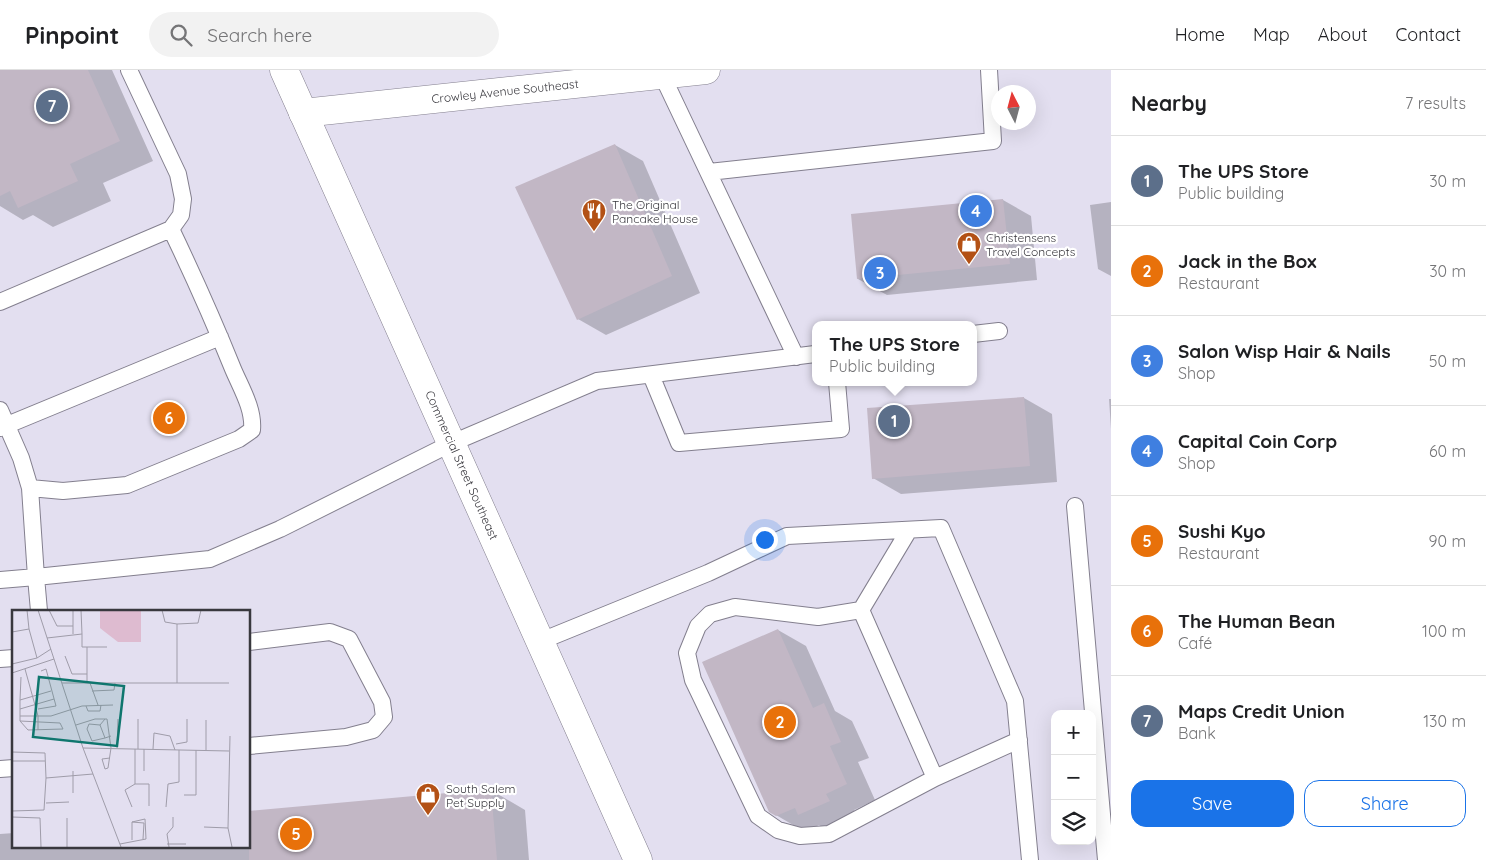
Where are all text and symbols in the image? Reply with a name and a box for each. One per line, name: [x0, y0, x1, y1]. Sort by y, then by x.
search box: [149, 12, 499, 57]
text: Pinpoint: [25, 20, 119, 50]
icon: search: [167, 21, 195, 49]
text: Search here: [207, 23, 312, 47]
text: Home: [1175, 23, 1225, 46]
text: Map: [1253, 23, 1290, 46]
text: About: [1318, 23, 1368, 46]
text: Contact: [1396, 23, 1461, 46]
street label: Crowley Avenue Southeast: [431, 76, 579, 106]
north arrow: [991, 85, 1036, 130]
pin: 7: [36, 87, 68, 125]
text: Nearby: [1131, 90, 1207, 116]
text: 7 results: [1405, 93, 1466, 113]
text: The UPS Store: [1178, 159, 1309, 183]
text: 1: [1144, 171, 1150, 191]
text: 30 m: [1429, 171, 1466, 191]
text: Public building: [1178, 183, 1284, 203]
pin: 4: [960, 192, 992, 230]
place label: The Original Pancake House: [612, 197, 698, 226]
restaurant icon: The Original Pancake House: [581, 198, 607, 232]
place label: Christensens Travel Concepts: [986, 230, 1076, 259]
shop icon: Christensens Travel Concepts: [956, 231, 982, 265]
text: Jack in the Box: [1178, 249, 1317, 273]
pin: 3: [864, 254, 896, 292]
text: 2: [1142, 261, 1152, 281]
text: 30 m: [1429, 261, 1466, 281]
text: Restaurant: [1178, 273, 1260, 293]
popup: [812, 321, 977, 386]
text: The UPS Store: [829, 332, 960, 356]
text: Salon Wisp Hair & Nails: [1178, 339, 1391, 363]
text: 3: [1143, 351, 1151, 371]
text: 50 m: [1429, 351, 1466, 371]
text: Public building: [829, 356, 935, 376]
text: Shop: [1178, 363, 1215, 383]
street label: Commercial Street Southeast: [422, 388, 502, 542]
pin: 6: [153, 399, 185, 437]
pin: 1: [878, 402, 910, 440]
text: Capital Coin Corp: [1178, 429, 1337, 453]
text: 4: [1142, 441, 1152, 461]
text: 60 m: [1429, 441, 1466, 461]
text: Shop: [1178, 453, 1215, 473]
text: Sushi Kyo: [1178, 519, 1266, 543]
your location: [752, 527, 778, 553]
text: 5: [1142, 531, 1152, 551]
text: 90 m: [1429, 531, 1466, 551]
text: Restaurant: [1178, 543, 1260, 563]
text: The Human Bean: [1178, 609, 1335, 633]
inset map: [12, 610, 250, 848]
text: 6: [1143, 621, 1151, 641]
text: 100 m: [1422, 621, 1466, 641]
text: Café: [1178, 633, 1212, 653]
text: Maps Credit Union: [1178, 699, 1345, 723]
pin: 2: [764, 703, 796, 741]
map controls: [1051, 710, 1096, 845]
button: +: [1051, 710, 1096, 755]
text: 7: [1143, 711, 1151, 731]
text: 130 m: [1423, 711, 1466, 731]
text: Bank: [1178, 723, 1216, 743]
button: −: [1051, 755, 1096, 800]
button: Save: [1131, 780, 1294, 827]
button: Share: [1304, 780, 1466, 827]
place label: South Salem Pet Supply: [446, 781, 515, 810]
shop icon: South Salem Pet Supply: [415, 782, 441, 816]
button: layers: [1051, 800, 1096, 845]
pin: 5: [280, 815, 312, 853]

